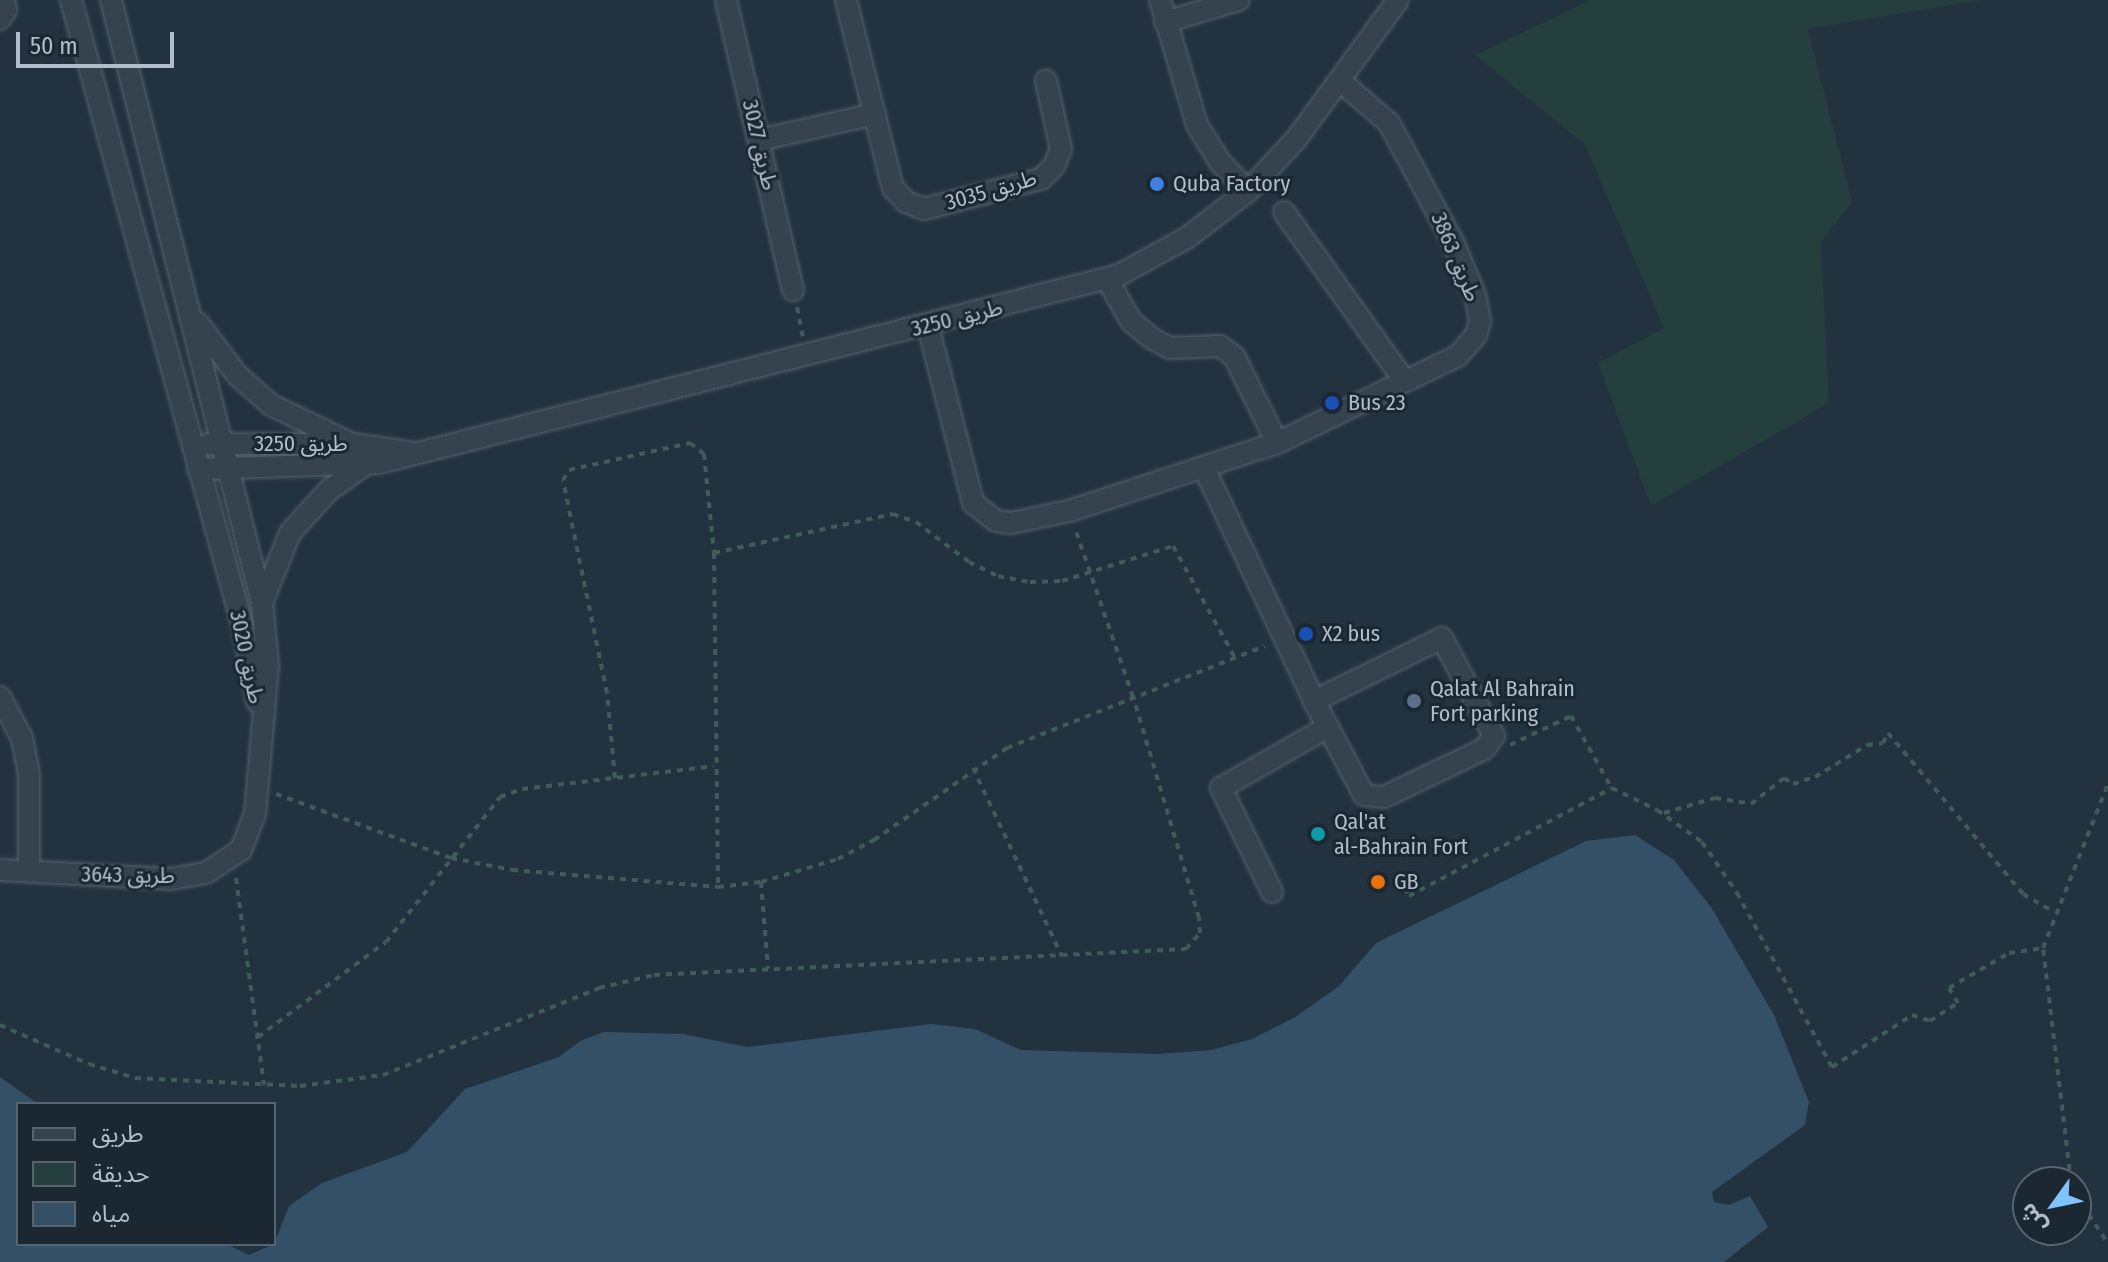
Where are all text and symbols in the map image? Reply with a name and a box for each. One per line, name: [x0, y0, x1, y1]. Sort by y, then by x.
scale bar: [20, 16, 178, 66]
text: 50 m: [30, 32, 78, 60]
street label: طريق 3027: [737, 97, 783, 193]
street label: طريق 3035: [942, 164, 1040, 216]
place label: Quba Factory: [1173, 171, 1290, 197]
marker: Quba Factory: [1148, 175, 1166, 193]
street label: طريق 3863: [1425, 209, 1487, 305]
street label: طريق 3250: [908, 294, 1006, 342]
place label: Bus 23: [1348, 390, 1406, 416]
marker: Bus 23: [1323, 394, 1341, 412]
street label: طريق 3250: [254, 431, 348, 457]
street label: طريق 3020: [224, 608, 270, 706]
place label: X2 bus: [1322, 621, 1380, 647]
marker: X2 bus: [1297, 625, 1315, 643]
place label: Qalat Al Bahrain Fort parking: [1430, 675, 1575, 726]
marker: Qalat Al Bahrain Fort parking: [1405, 692, 1423, 710]
place label: Qal'at al-Bahrain Fort: [1334, 808, 1468, 860]
marker: Qal'at al-Bahrain Fort: [1309, 825, 1327, 843]
street label: طريق 3643: [81, 861, 175, 889]
place label: GB: [1394, 869, 1419, 895]
marker: GB: [1369, 873, 1387, 891]
legend: [16, 1102, 276, 1246]
text: طريق: [92, 1120, 144, 1148]
text: حديقة: [92, 1160, 150, 1188]
north arrow: [2012, 1166, 2092, 1246]
text: ش: [2014, 1198, 2053, 1238]
text: مياه: [92, 1200, 130, 1228]

